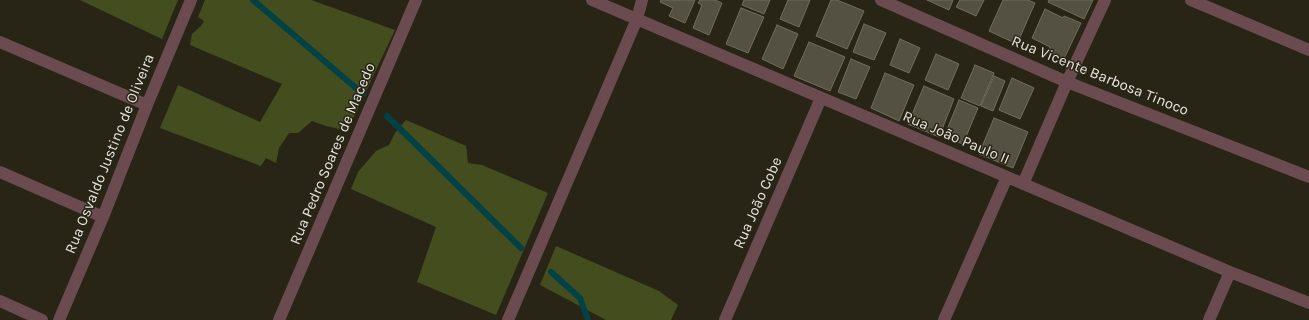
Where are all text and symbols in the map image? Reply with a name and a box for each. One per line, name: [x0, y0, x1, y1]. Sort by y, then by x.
street label: Rua Vicente Barbosa Tinoco: [1009, 32, 1191, 120]
street label: Rua Osvaldo Justino de Oliveira: [62, 51, 158, 257]
street label: Rua Pedro Soares de Macedo: [286, 60, 380, 248]
street label: Rua João Paulo II: [900, 107, 1012, 169]
street label: Rua João Cobe: [730, 154, 786, 252]

